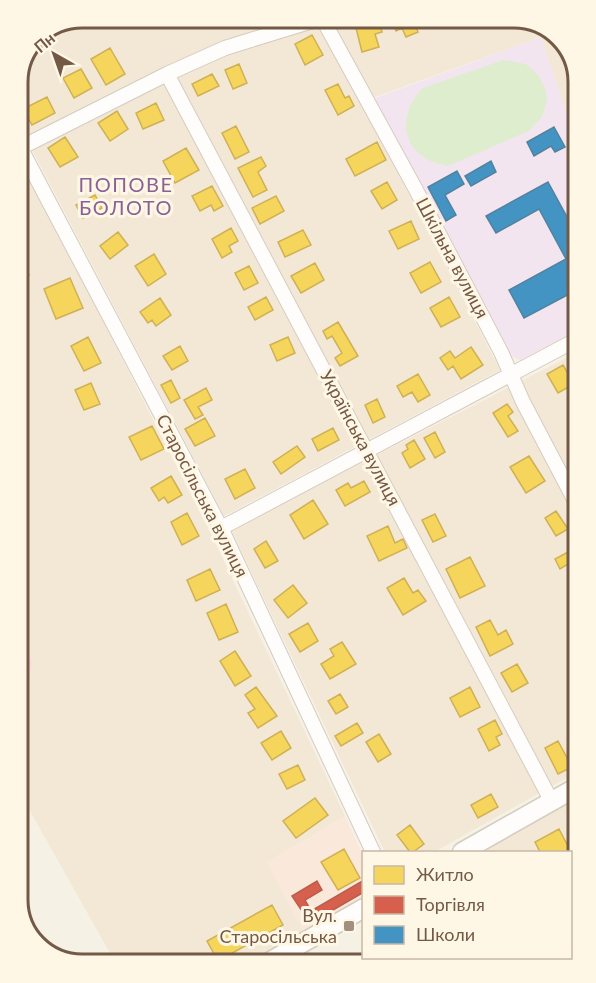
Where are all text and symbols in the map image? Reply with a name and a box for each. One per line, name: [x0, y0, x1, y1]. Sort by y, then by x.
north arrow: [24, 24, 84, 84]
text: Пн: [30, 28, 58, 56]
district label: ПОПОВЕ БОЛОТО: [79, 172, 173, 219]
street label: Шкільна вулиця: [412, 193, 494, 322]
street label: Українська вулиця: [316, 366, 406, 509]
street label: Старосільська вулиця: [152, 410, 254, 581]
legend: [362, 851, 572, 959]
text: Житло: [416, 863, 474, 885]
text: Торгівля: [416, 893, 485, 915]
place label: Вул. Старосільська: [220, 904, 337, 947]
marker: Вул. Старосільська: [342, 919, 356, 933]
text: Школи: [416, 923, 475, 945]

